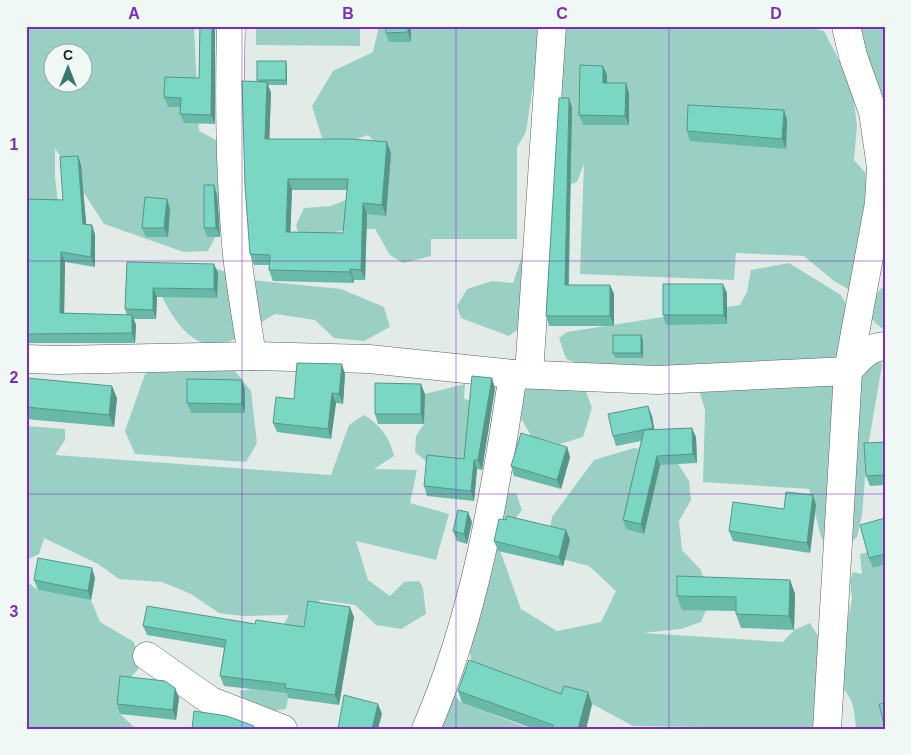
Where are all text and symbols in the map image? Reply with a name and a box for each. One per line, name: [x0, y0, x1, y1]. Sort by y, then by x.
text: A: [128, 5, 140, 22]
text: B: [342, 5, 354, 22]
text: C: [556, 5, 568, 22]
text: D: [770, 5, 782, 22]
north arrow: [42, 42, 92, 92]
text: С: [63, 47, 73, 63]
text: 1: [10, 136, 19, 153]
text: 2: [10, 369, 19, 386]
text: 3: [10, 603, 19, 620]

